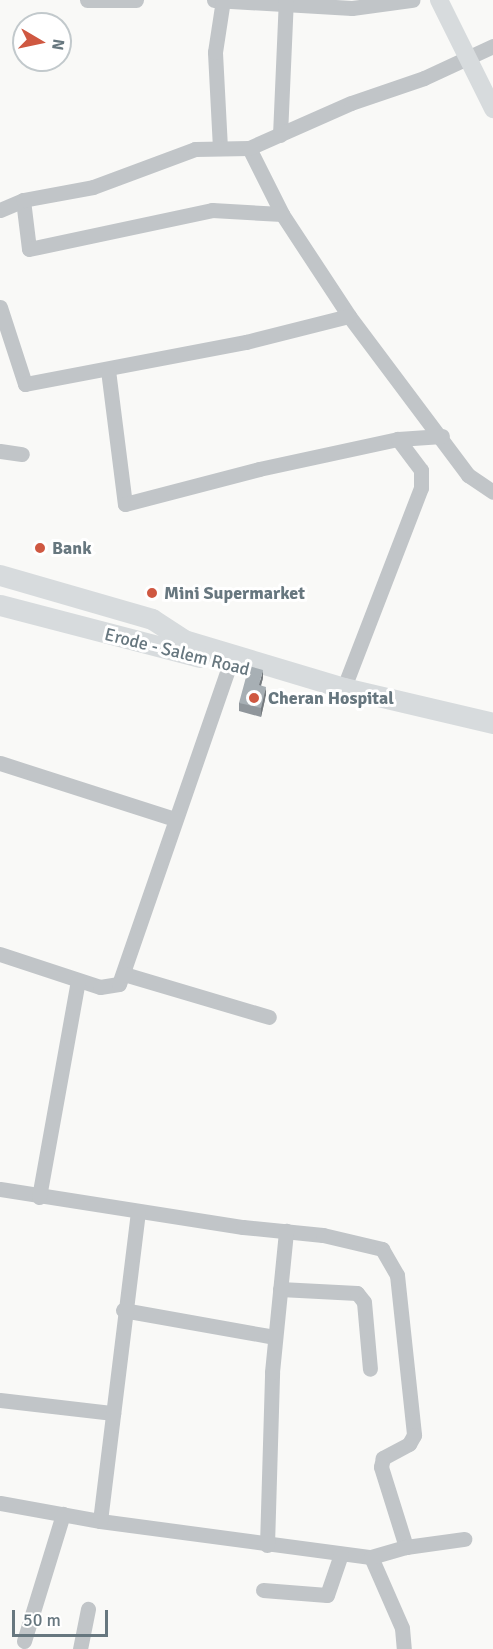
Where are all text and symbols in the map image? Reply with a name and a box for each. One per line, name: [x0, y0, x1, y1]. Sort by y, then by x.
north arrow: [12, 12, 72, 72]
text: N: [47, 37, 69, 52]
place label: Bank: [52, 537, 92, 559]
marker: Bank: [33, 541, 47, 555]
place label: Mini Supermarket: [164, 582, 305, 604]
marker: Mini Supermarket: [145, 586, 159, 600]
street label: Erode - Salem Road: [102, 624, 252, 680]
place label: Cheran Hospital: [268, 687, 394, 709]
marker: Cheran Hospital: [245, 689, 263, 707]
scale bar: [15, 1598, 111, 1636]
text: 50 m: [23, 1609, 61, 1631]

